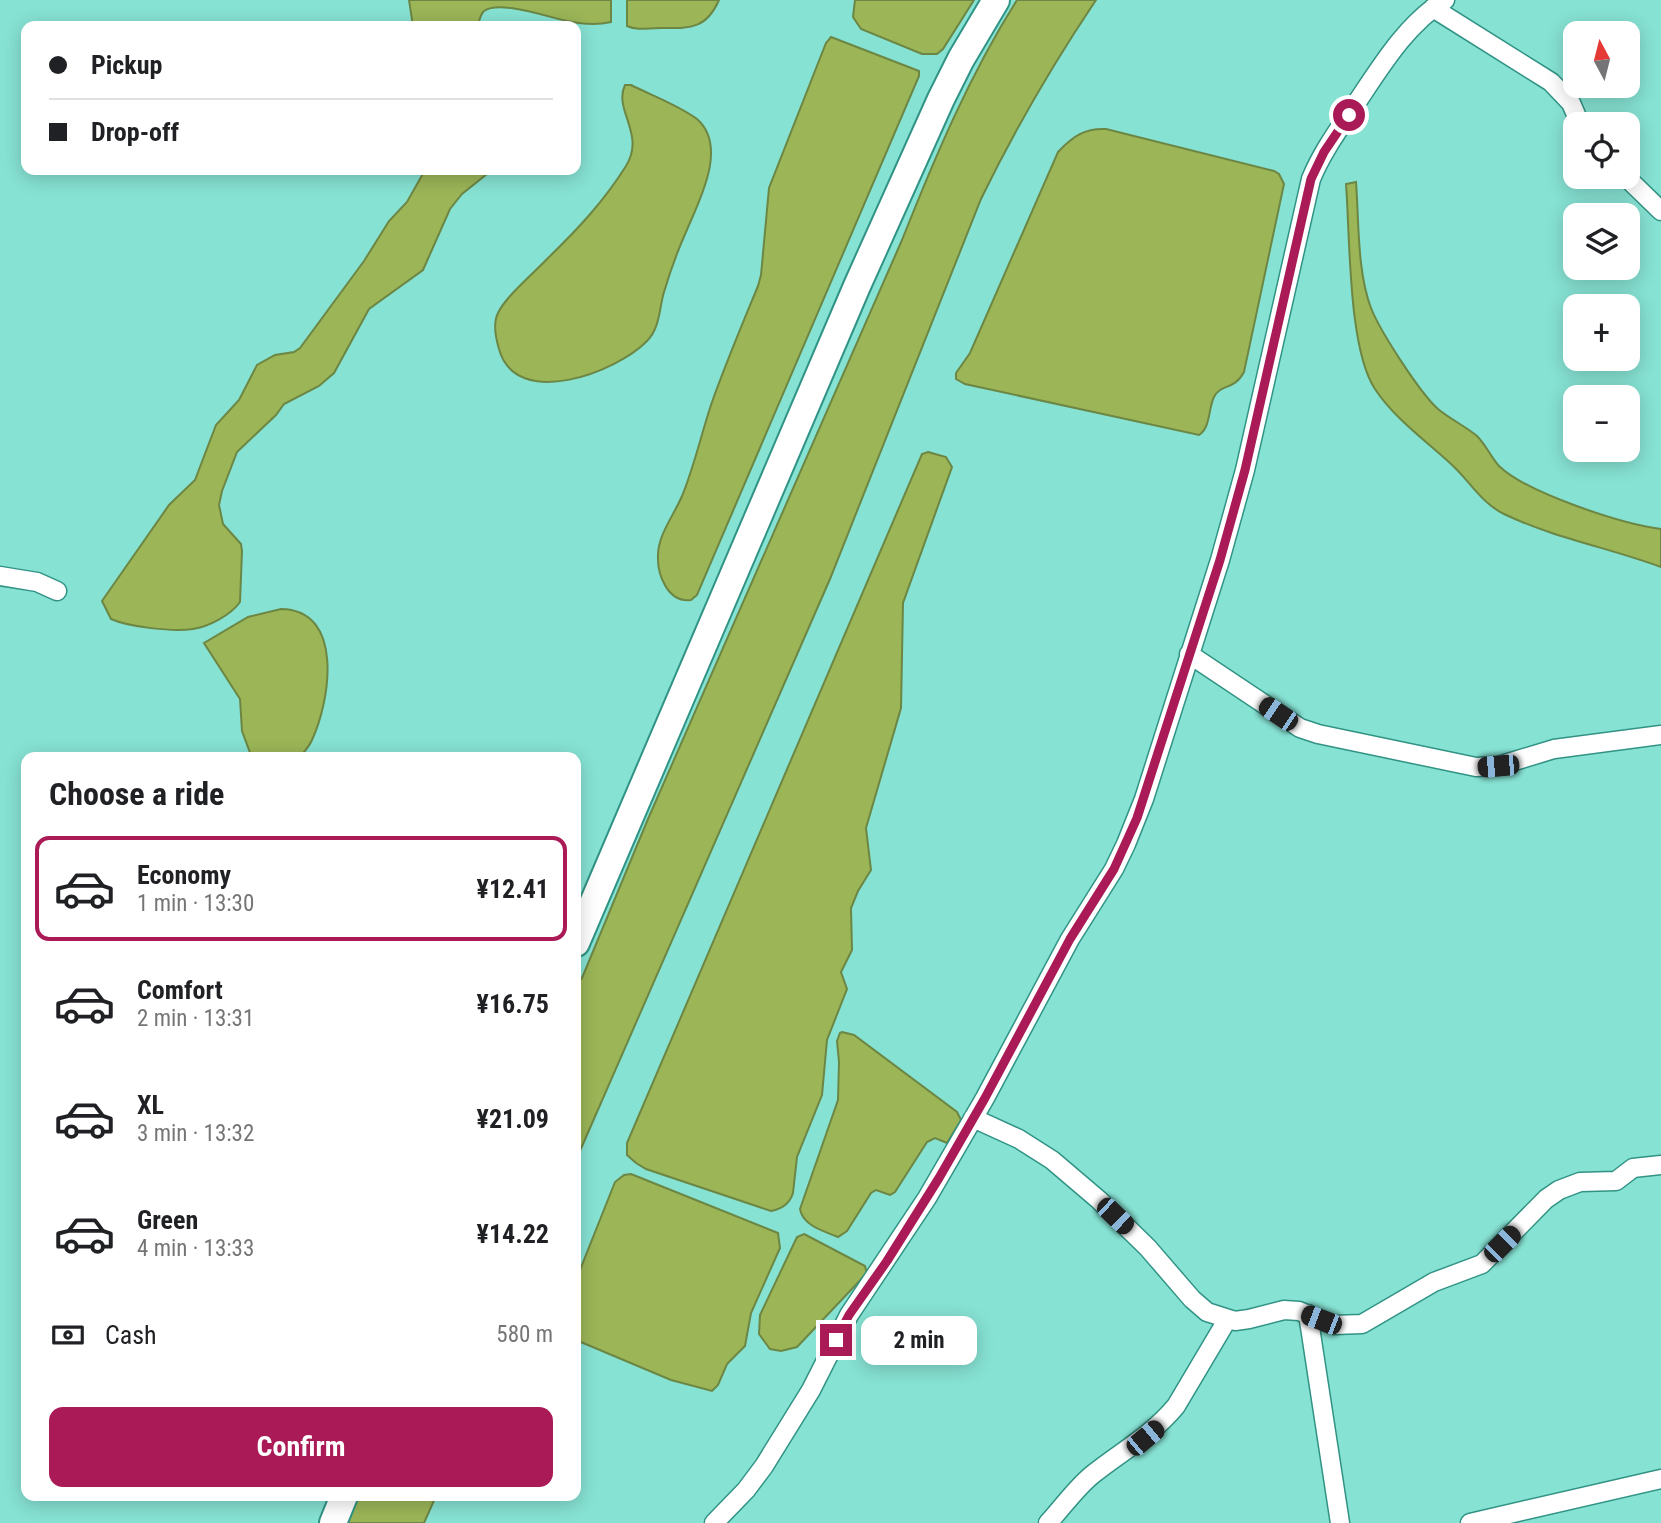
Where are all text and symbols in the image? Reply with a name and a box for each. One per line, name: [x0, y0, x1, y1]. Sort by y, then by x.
north arrow: [1563, 21, 1640, 98]
map controls: [1563, 21, 1640, 462]
text: Pickup: [91, 50, 162, 80]
route start: [1333, 99, 1365, 131]
button: locate: [1563, 112, 1640, 189]
text: Drop-off: [91, 117, 179, 147]
button: layers: [1563, 203, 1640, 280]
button: +: [1563, 294, 1640, 371]
button: −: [1563, 385, 1640, 462]
car: [1255, 694, 1302, 734]
car: [1477, 754, 1520, 778]
text: Choose a ride: [49, 775, 224, 813]
icon: car: [53, 857, 116, 920]
text: Economy: [137, 860, 231, 890]
text: ¥12.41: [477, 874, 549, 904]
text: 1 min · 13:30: [137, 890, 254, 917]
icon: car: [53, 972, 116, 1035]
text: Comfort: [137, 975, 223, 1005]
text: ¥16.75: [477, 989, 549, 1019]
text: 2 min · 13:31: [137, 1005, 254, 1032]
icon: car: [53, 1087, 116, 1150]
text: XL: [137, 1090, 164, 1120]
text: ¥21.09: [477, 1104, 549, 1134]
text: 3 min · 13:32: [137, 1120, 254, 1147]
car: [1093, 1194, 1138, 1238]
icon: car: [53, 1202, 116, 1265]
text: Green: [137, 1205, 198, 1235]
text: ¥14.22: [477, 1219, 549, 1249]
car: [1480, 1222, 1525, 1266]
text: 4 min · 13:33: [137, 1235, 254, 1262]
car: [1298, 1303, 1345, 1337]
icon: cash: [49, 1316, 87, 1354]
callout: 2 min: [860, 1316, 976, 1364]
text: Cash: [105, 1320, 157, 1350]
text: 580 m: [496, 1321, 553, 1348]
route end: [820, 1324, 852, 1356]
text: 2 min: [893, 1327, 945, 1354]
button: Confirm: [49, 1407, 553, 1487]
car: [1123, 1416, 1168, 1460]

